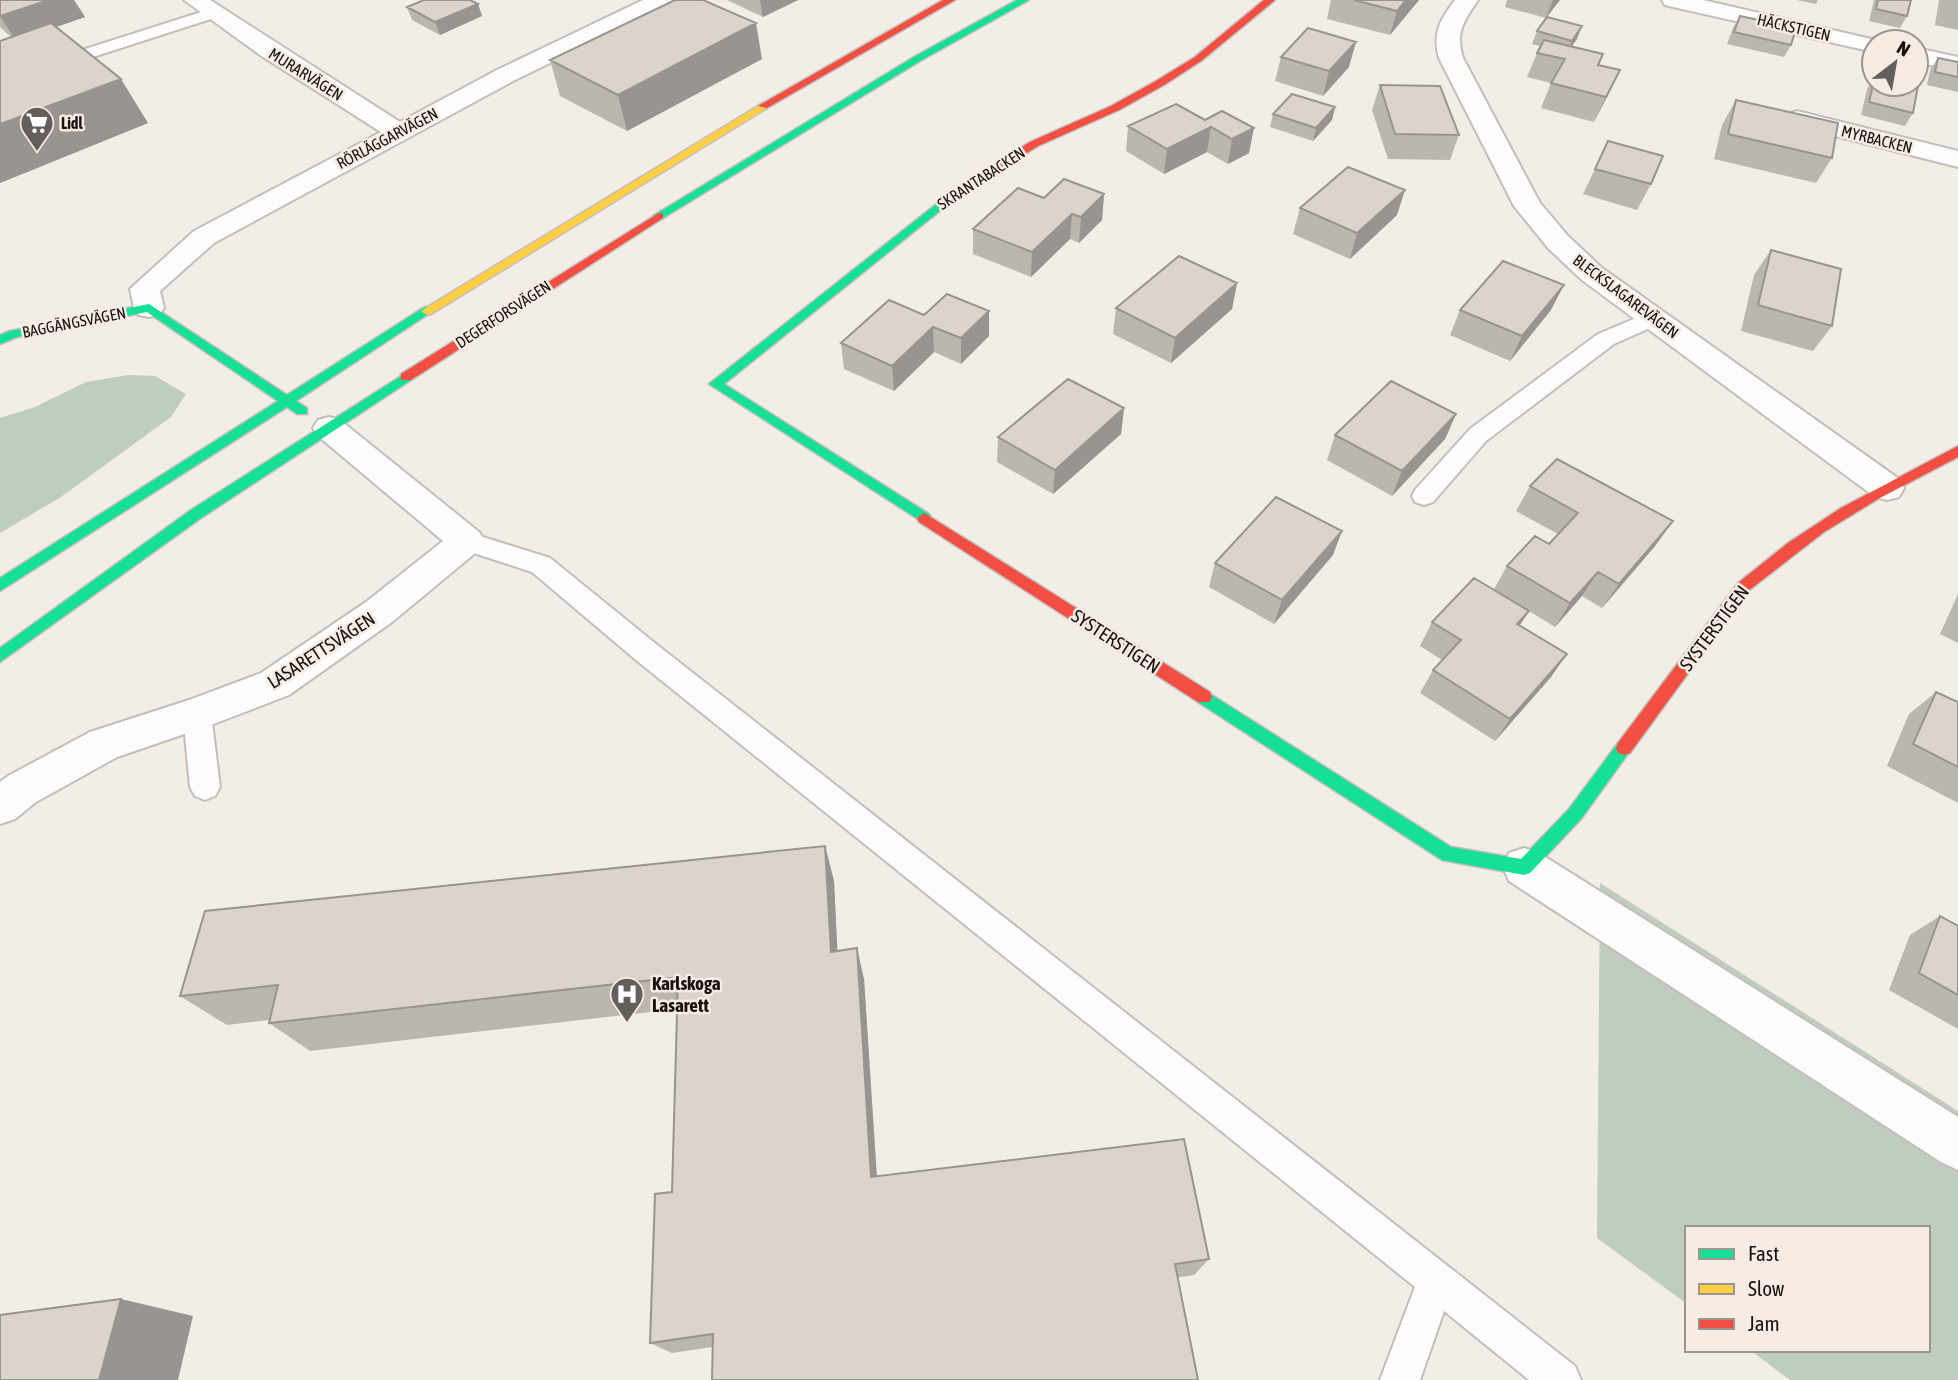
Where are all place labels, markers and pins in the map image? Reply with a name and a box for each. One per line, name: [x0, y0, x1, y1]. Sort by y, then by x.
supermarket icon: Lidl: [18, 104, 56, 153]
place label: Lidl: [61, 114, 83, 132]
place label: Karlskoga Lasarett: [652, 972, 721, 1016]
hospital icon: Karlskoga Lasarett: [608, 975, 646, 1024]

